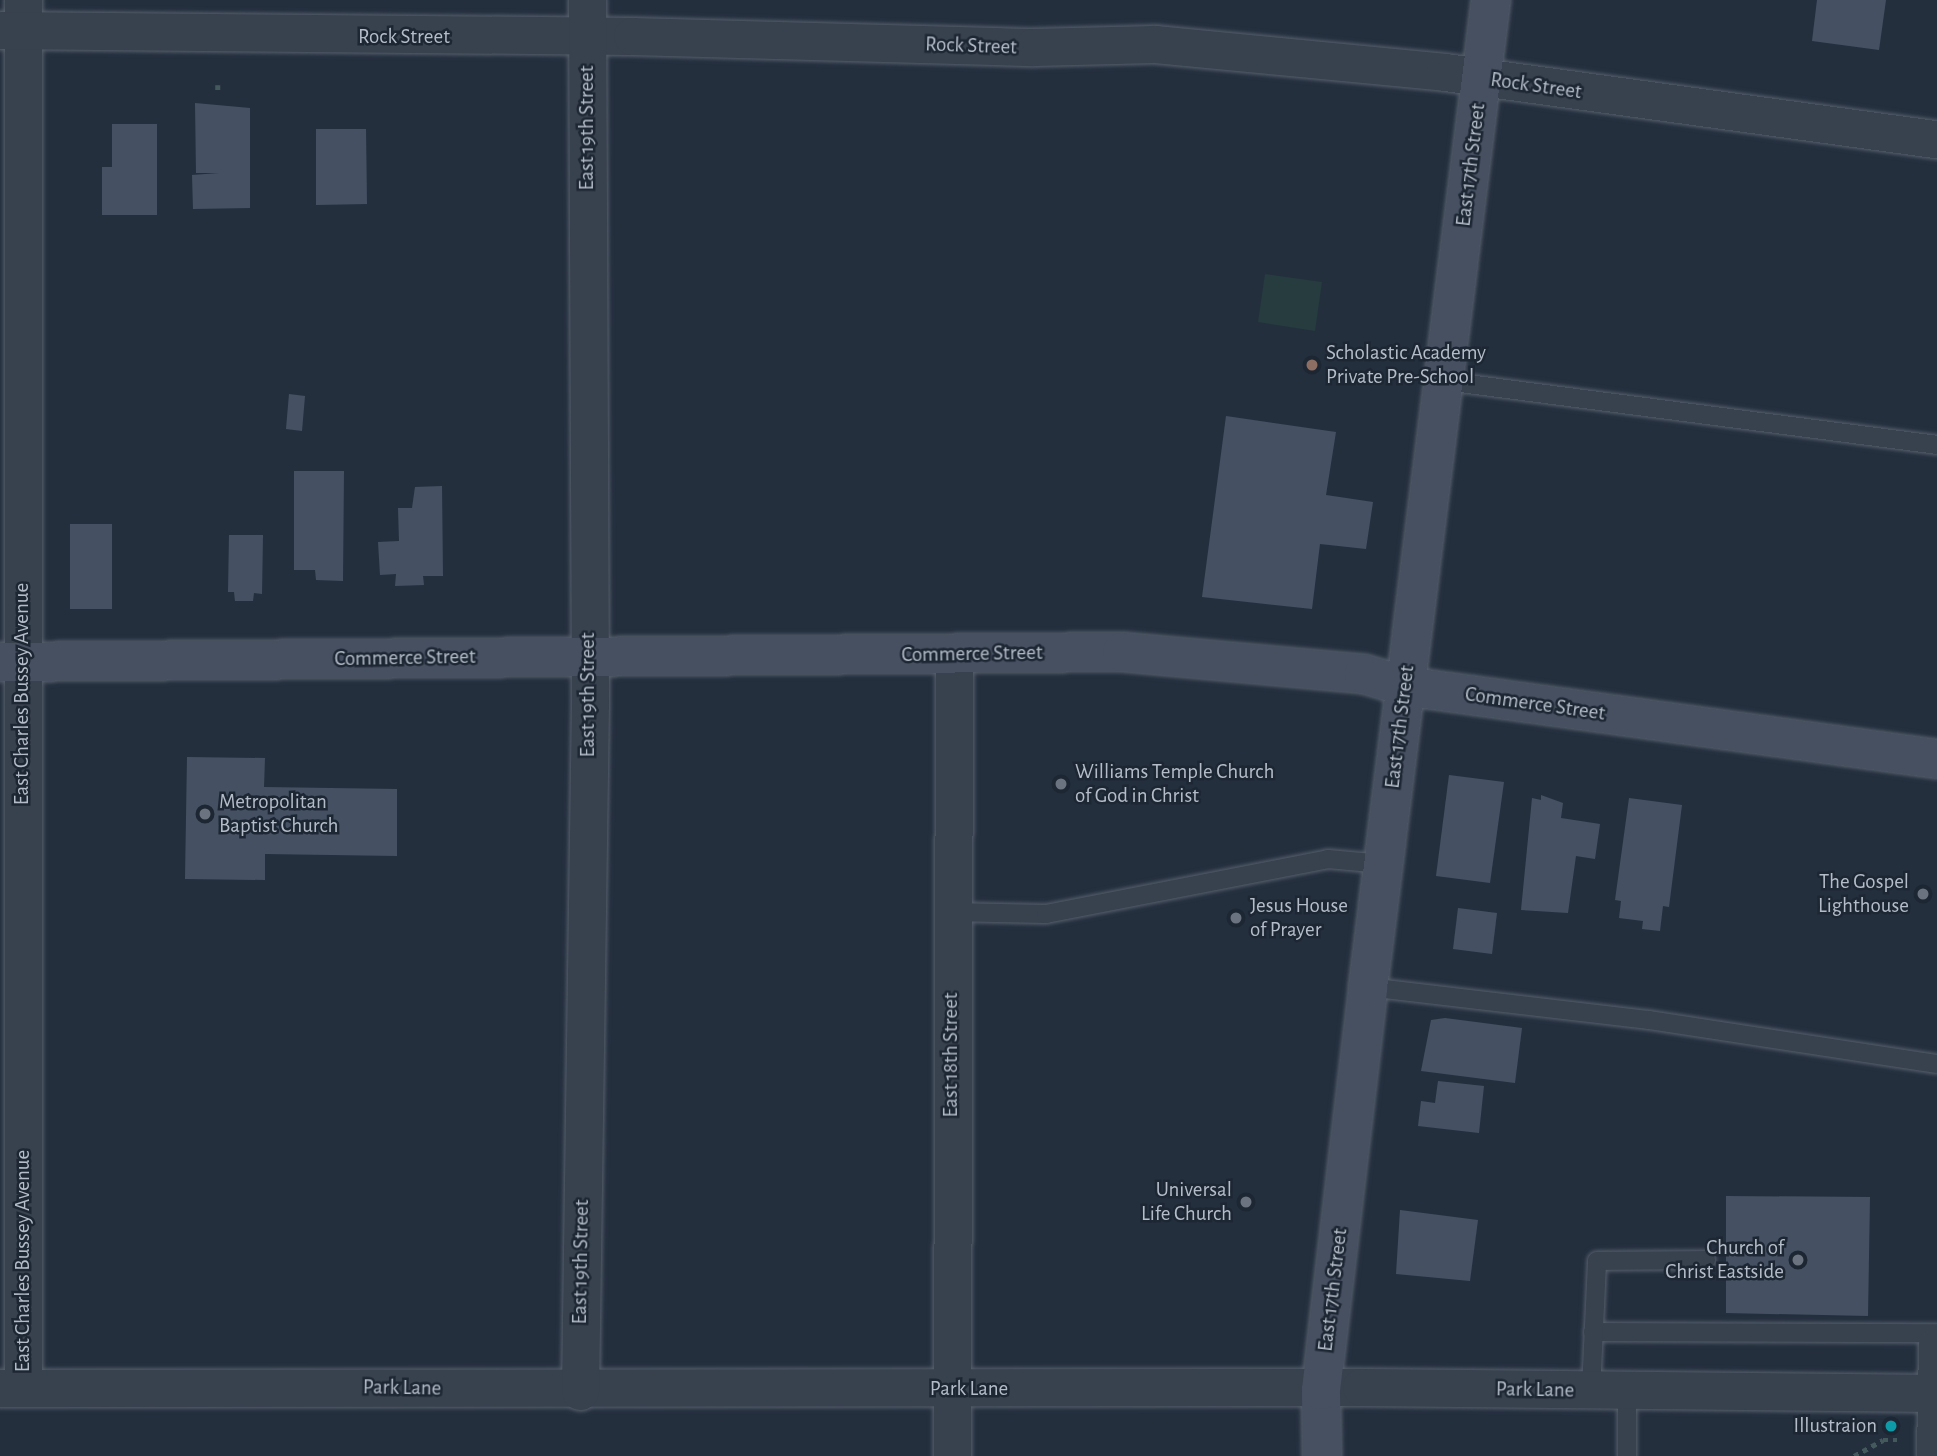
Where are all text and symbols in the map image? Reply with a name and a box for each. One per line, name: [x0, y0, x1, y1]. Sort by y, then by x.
street label: Rock Street: [358, 24, 450, 50]
street label: Rock Street: [925, 32, 1017, 60]
street label: East 19th Street: [574, 66, 600, 190]
street label: Rock Street: [1489, 67, 1583, 105]
street label: East 17th Street: [1451, 102, 1491, 228]
place label: Scholastic Academy Private Pre-School: [1326, 340, 1486, 390]
marker: Scholastic Academy Private Pre-School: [1304, 357, 1320, 373]
street label: East Charles Bussey Avenue: [9, 583, 35, 805]
street label: East 19th Street: [575, 633, 601, 757]
street label: Commerce Street: [901, 640, 1043, 668]
street label: Commerce Street: [334, 644, 476, 672]
street label: East 17th Street: [1380, 664, 1420, 790]
street label: Commerce Street: [1463, 682, 1607, 726]
place label: Williams Temple Church of God in Christ: [1075, 759, 1274, 809]
marker: Williams Temple Church of God in Christ: [1053, 776, 1069, 792]
place label: Metropolitan Baptist Church: [219, 789, 338, 839]
marker: Metropolitan Baptist Church: [197, 806, 213, 822]
place label: The Gospel Lighthouse: [1818, 869, 1909, 919]
marker: The Gospel Lighthouse: [1915, 886, 1931, 902]
place label: Jesus House of Prayer: [1250, 893, 1348, 943]
marker: Jesus House of Prayer: [1228, 910, 1244, 926]
street label: East 18th Street: [938, 992, 964, 1118]
street label: East Charles Bussey Avenue: [10, 1150, 36, 1372]
place label: Universal Life Church: [1141, 1177, 1232, 1227]
marker: Universal Life Church: [1238, 1194, 1254, 1210]
street label: East 19th Street: [567, 1199, 595, 1325]
street label: East 17th Street: [1313, 1227, 1353, 1353]
place label: Church of Christ Eastside: [1665, 1235, 1784, 1285]
marker: Church of Christ Eastside: [1790, 1252, 1806, 1268]
street label: Park Lane: [363, 1375, 441, 1401]
street label: Park Lane: [930, 1376, 1008, 1402]
street label: Park Lane: [1496, 1377, 1574, 1403]
place label: Illustraion: [1794, 1413, 1877, 1439]
marker: Illustraion: [1883, 1418, 1899, 1434]

